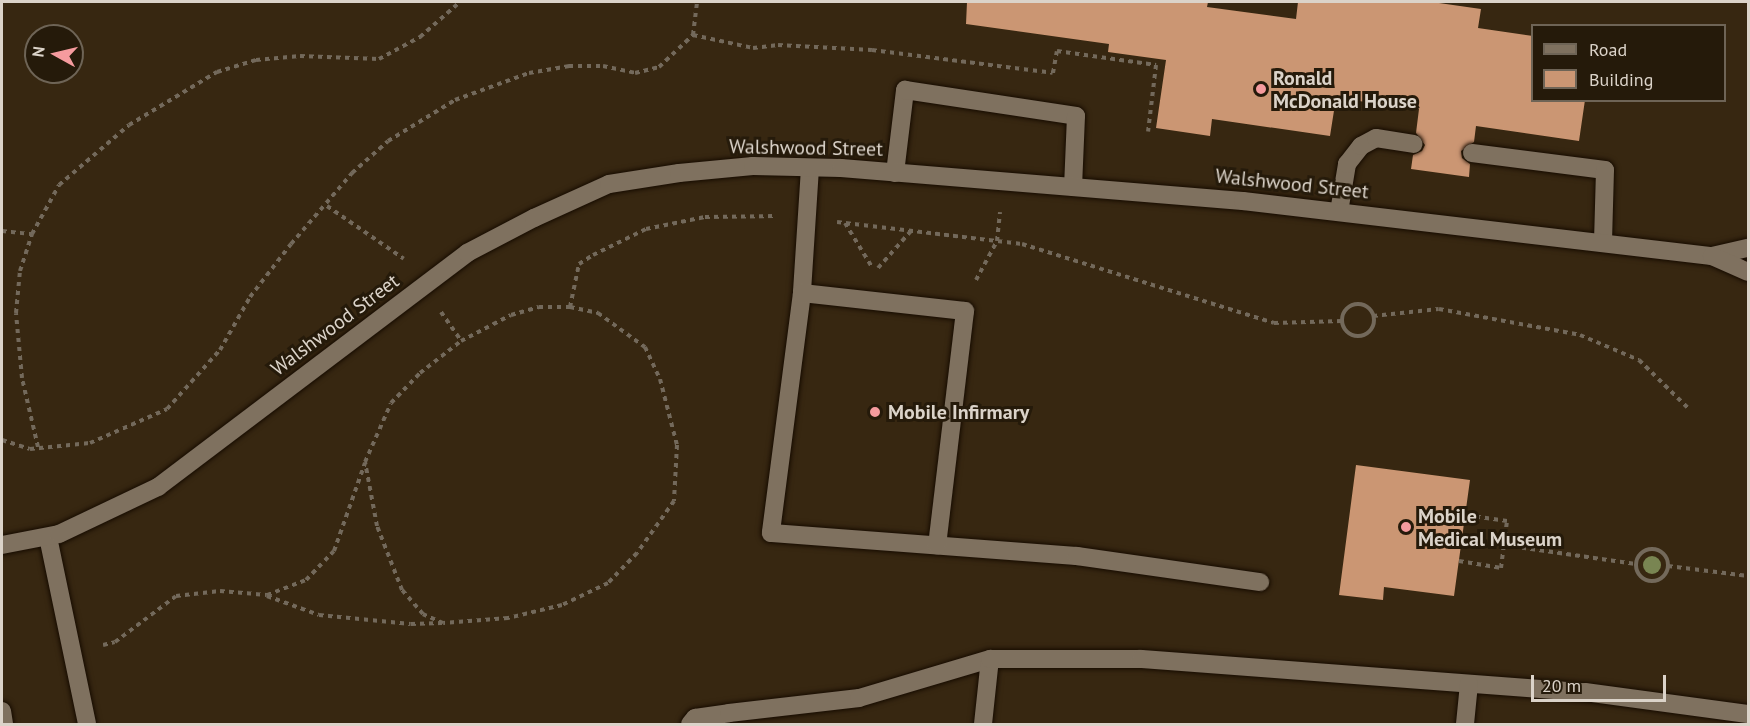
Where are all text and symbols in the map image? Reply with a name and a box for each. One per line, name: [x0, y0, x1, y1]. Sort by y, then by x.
north arrow: [24, 24, 84, 84]
legend: [1531, 24, 1726, 102]
text: Road: [1589, 38, 1627, 61]
text: N: [28, 45, 49, 58]
place label: Ronald McDonald House: [1273, 66, 1417, 113]
text: Building: [1589, 68, 1653, 91]
marker: Ronald McDonald House: [1254, 82, 1268, 96]
street label: Walshwood Street: [729, 135, 883, 161]
street label: Walshwood Street: [1214, 164, 1370, 204]
street label: Walshwood Street: [266, 269, 404, 381]
place label: Mobile Infirmary: [888, 400, 1029, 424]
marker: Mobile Infirmary: [866, 403, 884, 421]
place label: Mobile Medical Museum: [1418, 504, 1562, 551]
marker: Mobile Medical Museum: [1399, 520, 1413, 534]
scale bar: [1534, 663, 1669, 701]
text: 20 m: [1542, 674, 1581, 697]

